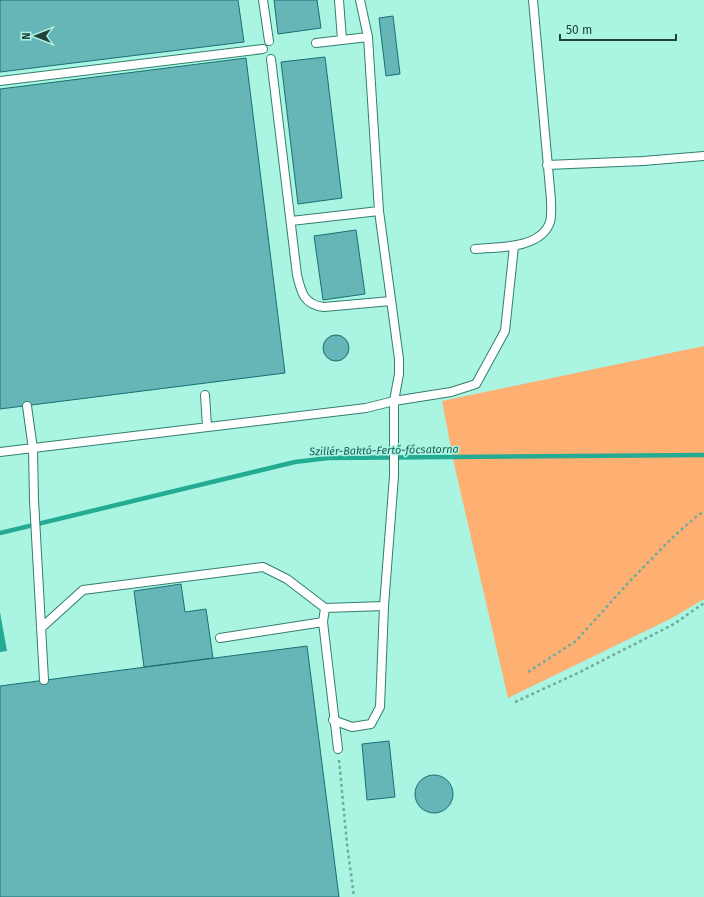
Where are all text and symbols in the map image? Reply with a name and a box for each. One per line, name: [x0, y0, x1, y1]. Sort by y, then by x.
north arrow: [16, 16, 56, 56]
scale bar: [560, 16, 676, 42]
text: 50 m: [566, 23, 592, 37]
text: N: [20, 32, 33, 40]
water label: Szillér-Baktó-Fertő-főcsatorna: [308, 443, 459, 458]

